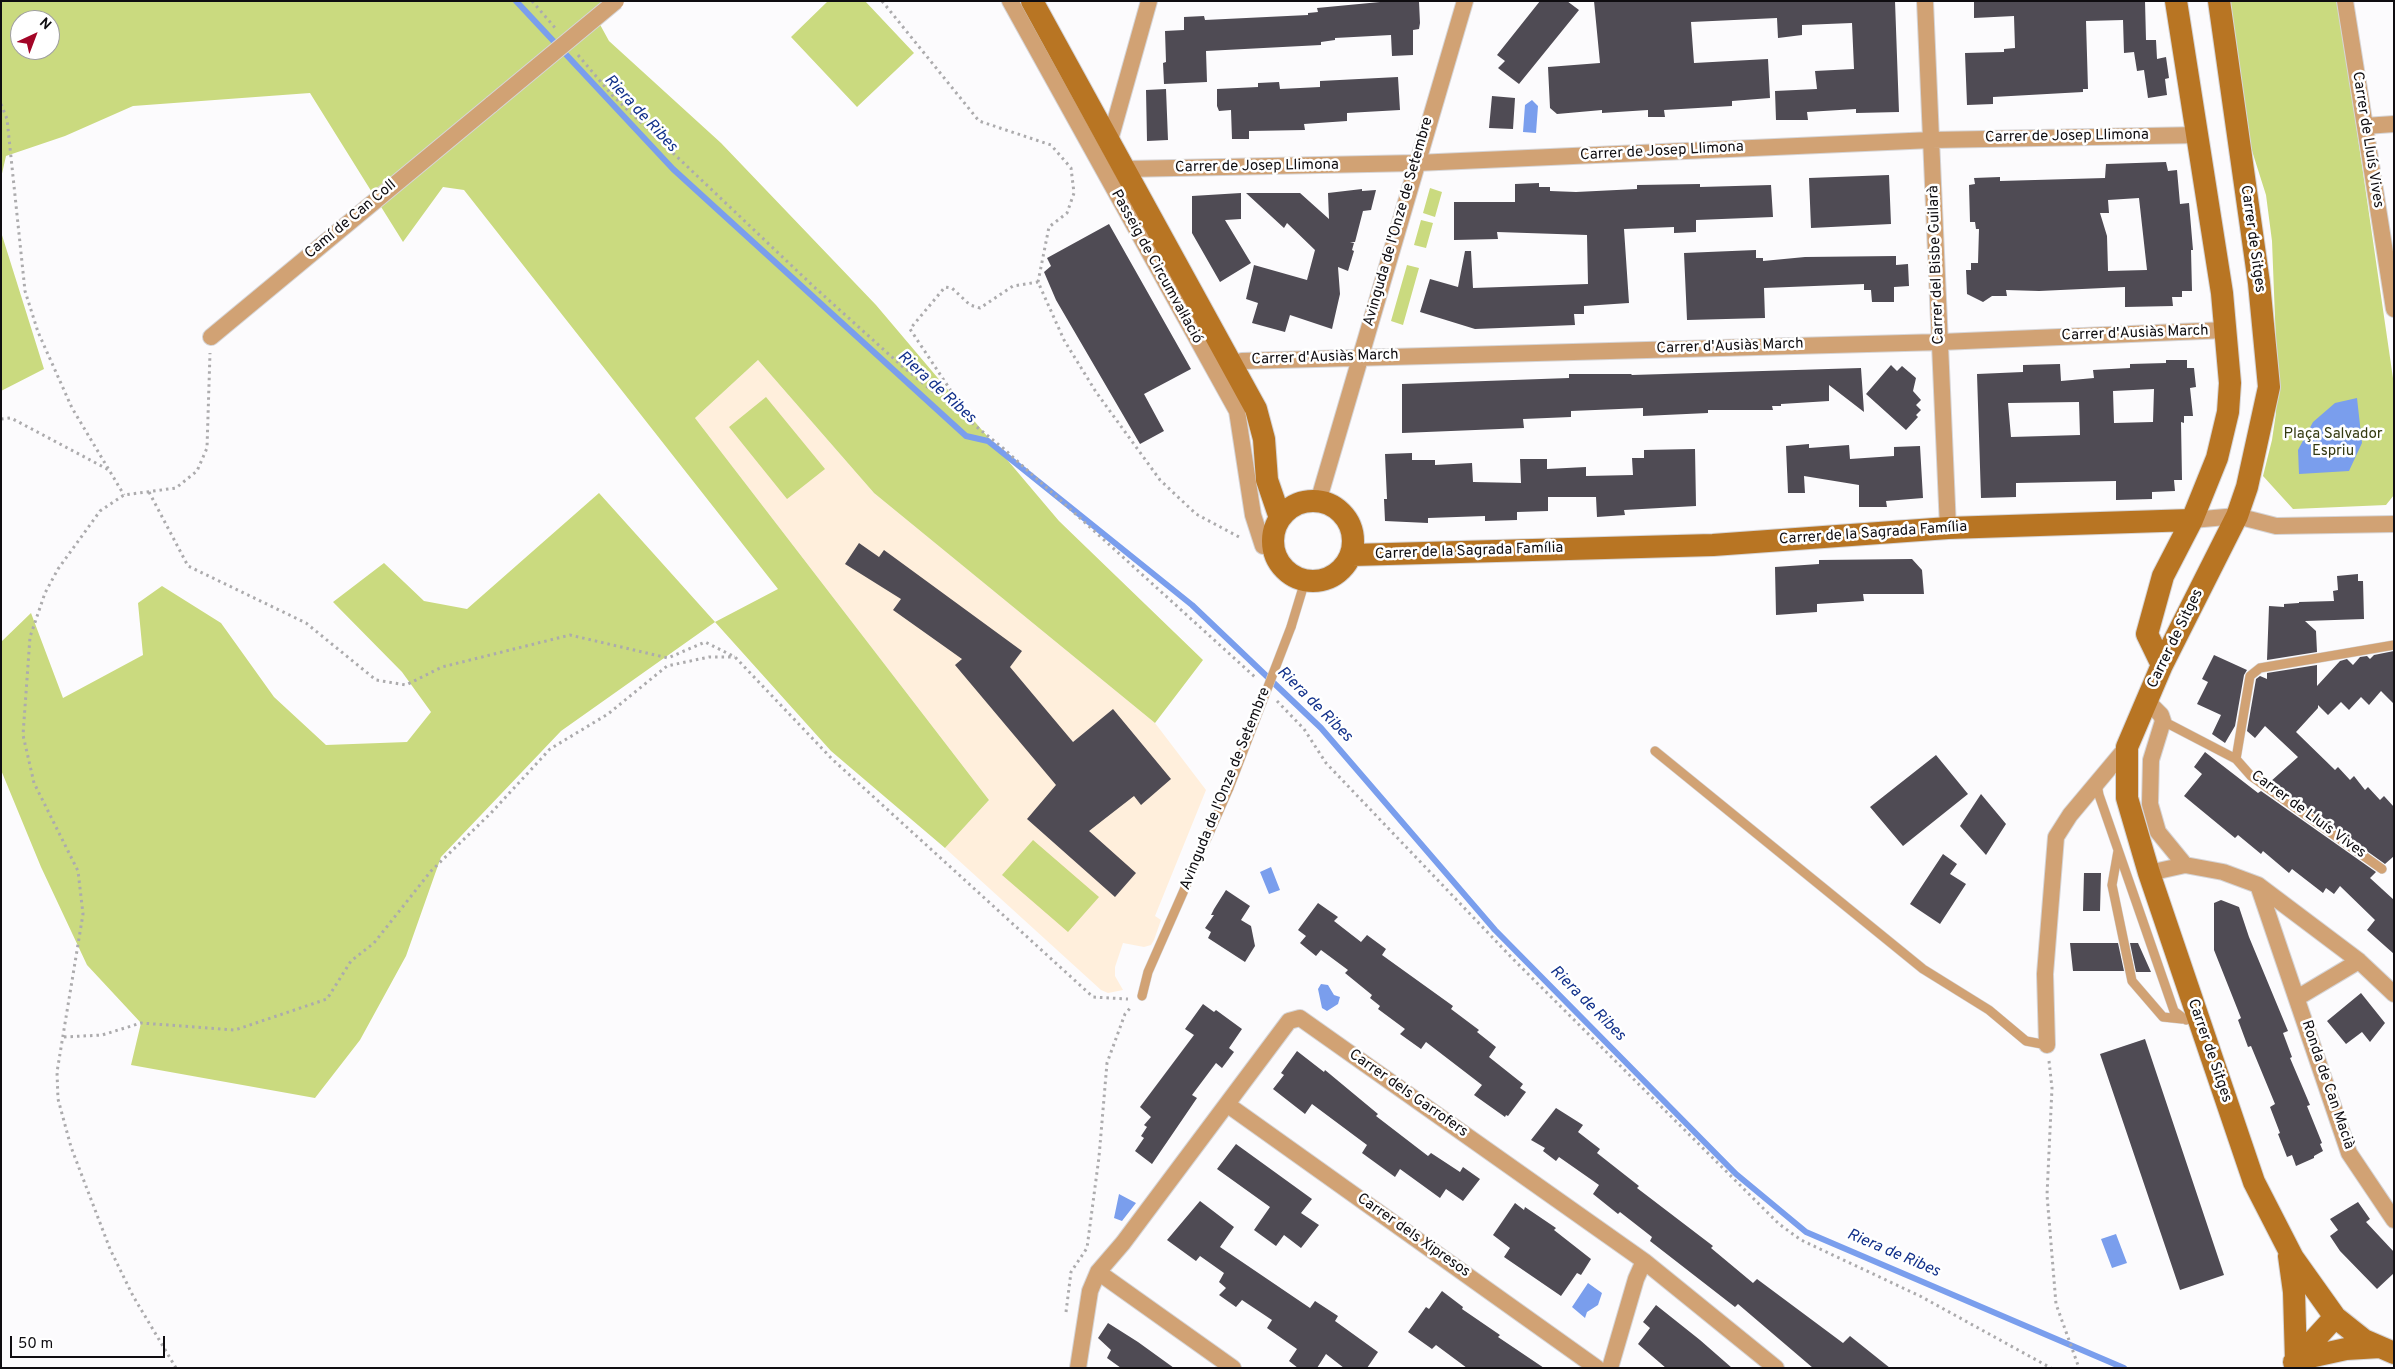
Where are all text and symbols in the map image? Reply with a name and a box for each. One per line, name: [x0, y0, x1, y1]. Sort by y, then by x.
north arrow: [10, 10, 60, 60]
text: N: [35, 15, 54, 34]
street label: Carrer de Lluís Vives: [2347, 70, 2387, 210]
water label: Riera de Ribes: [599, 71, 681, 157]
street label: Avinguda de l'Onze de Setembre: [1360, 115, 1438, 329]
street label: Carrer de Josep Llimona: [1985, 127, 2149, 147]
street label: Carrer de Josep Llimona: [1580, 139, 1744, 165]
street label: Carrer de Josep Llimona: [1175, 157, 1339, 177]
street label: Camí de Can Coll: [302, 177, 400, 263]
street label: Carrer de Sitges: [2236, 184, 2268, 294]
street label: Carrer del Bisbe Guilarà: [1925, 185, 1949, 345]
street label: Passeig de Circumval·lació: [1106, 187, 1206, 347]
street label: Carrer d'Ausiàs March: [2061, 322, 2209, 346]
street label: Carrer d'Ausiàs March: [1656, 335, 1804, 359]
street label: Carrer d'Ausiàs March: [1251, 346, 1399, 370]
water label: Riera de Ribes: [893, 348, 979, 428]
park label: Plaça Salvador Espriu: [2283, 426, 2383, 461]
street label: Carrer de la Sagrada Família: [1778, 518, 1968, 550]
street label: Carrer de la Sagrada Família: [1374, 540, 1564, 564]
street label: Carrer de Sitges: [2144, 586, 2208, 692]
water label: Riera de Ribes: [1272, 663, 1356, 747]
street label: Avinguda de l'Onze de Setembre: [1177, 685, 1275, 893]
street label: Carrer de Lluís Vives: [2247, 767, 2369, 863]
water label: Riera de Ribes: [1545, 962, 1629, 1046]
street label: Carrer de Sitges: [2183, 997, 2235, 1105]
street label: Ronda de Can Macià: [2296, 1018, 2358, 1152]
street label: Carrer dels Garrofers: [1345, 1046, 1471, 1142]
street label: Carrer dels Xipresos: [1353, 1190, 1473, 1282]
water label: Riera de Ribes: [1844, 1226, 1942, 1282]
scale bar: [12, 1326, 168, 1358]
text: 50 m: [18, 1335, 53, 1354]

